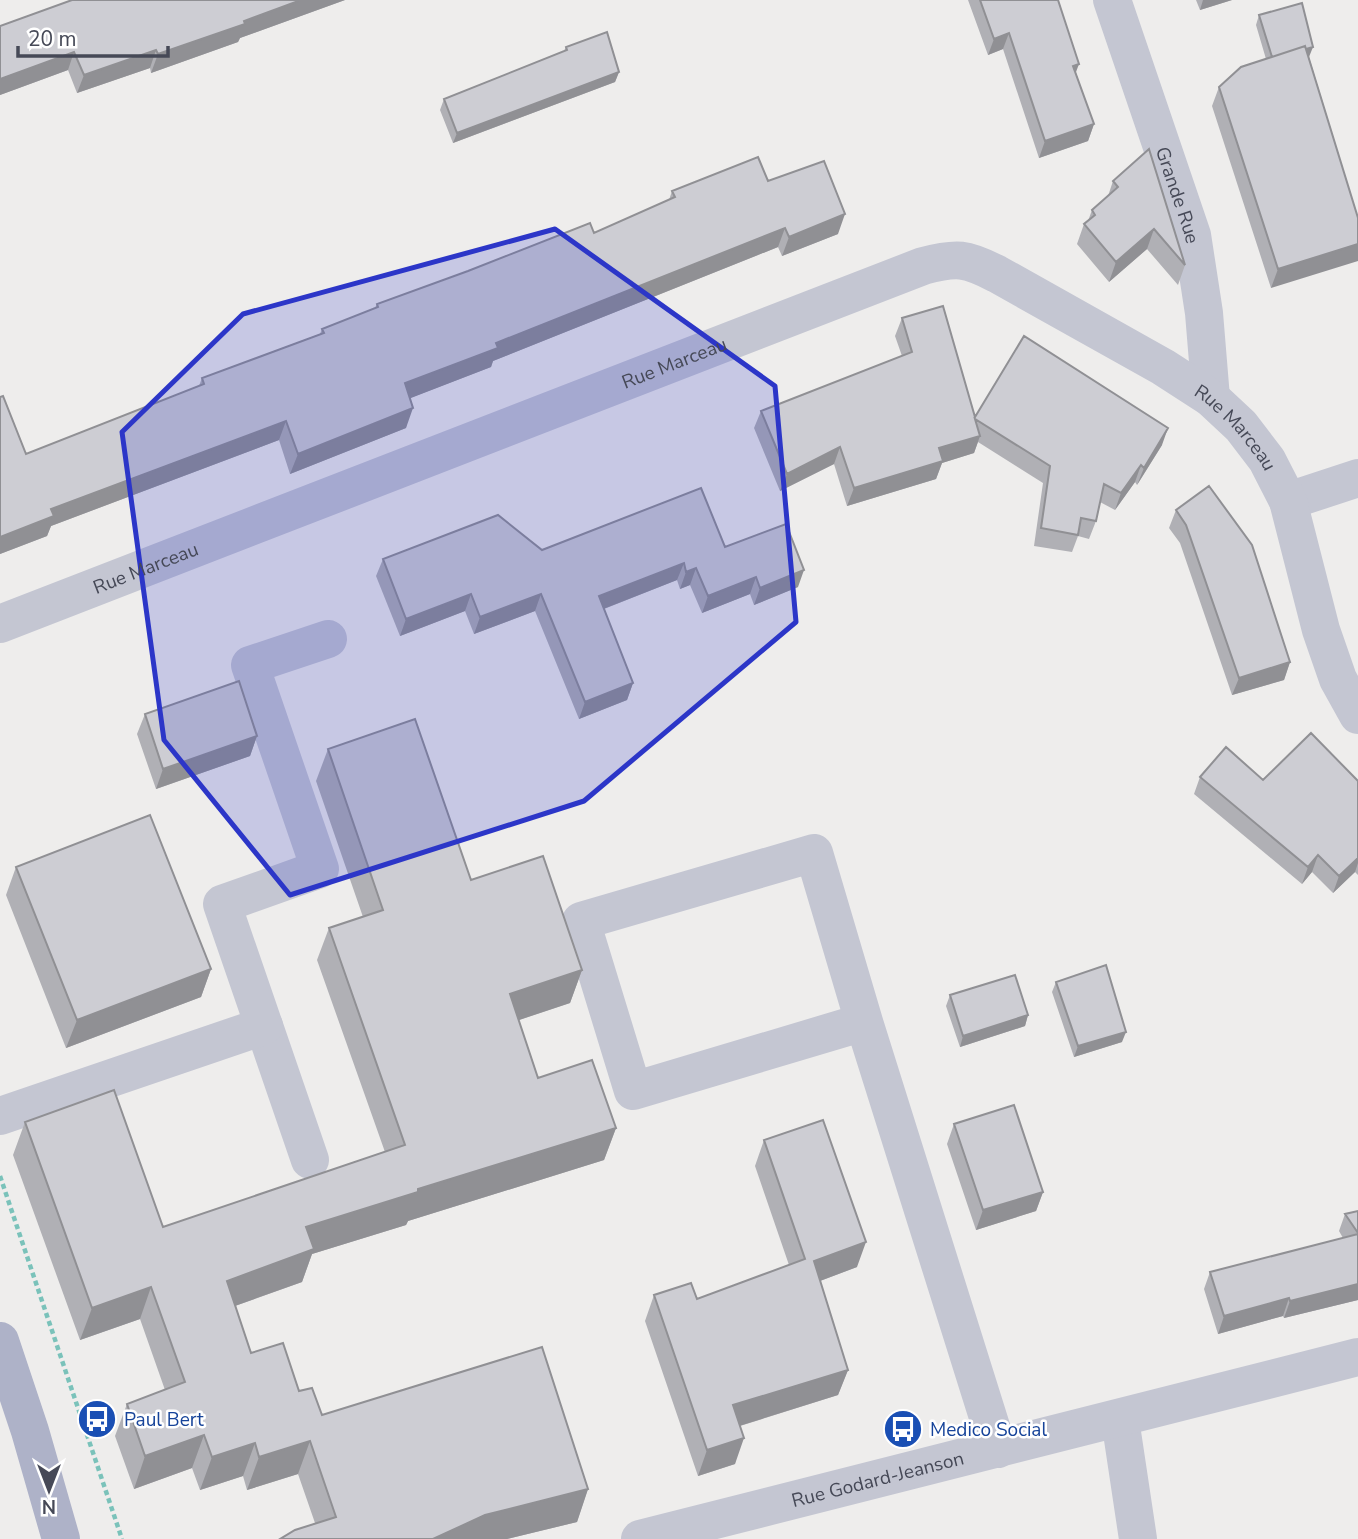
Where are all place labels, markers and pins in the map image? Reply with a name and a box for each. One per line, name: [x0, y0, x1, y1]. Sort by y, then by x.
bus stop icon: Paul Bert: [76, 1398, 118, 1440]
place label: Paul Bert: [124, 1407, 204, 1433]
bus stop icon: Medico Social: [882, 1408, 924, 1450]
place label: Medico Social: [930, 1417, 1047, 1443]

